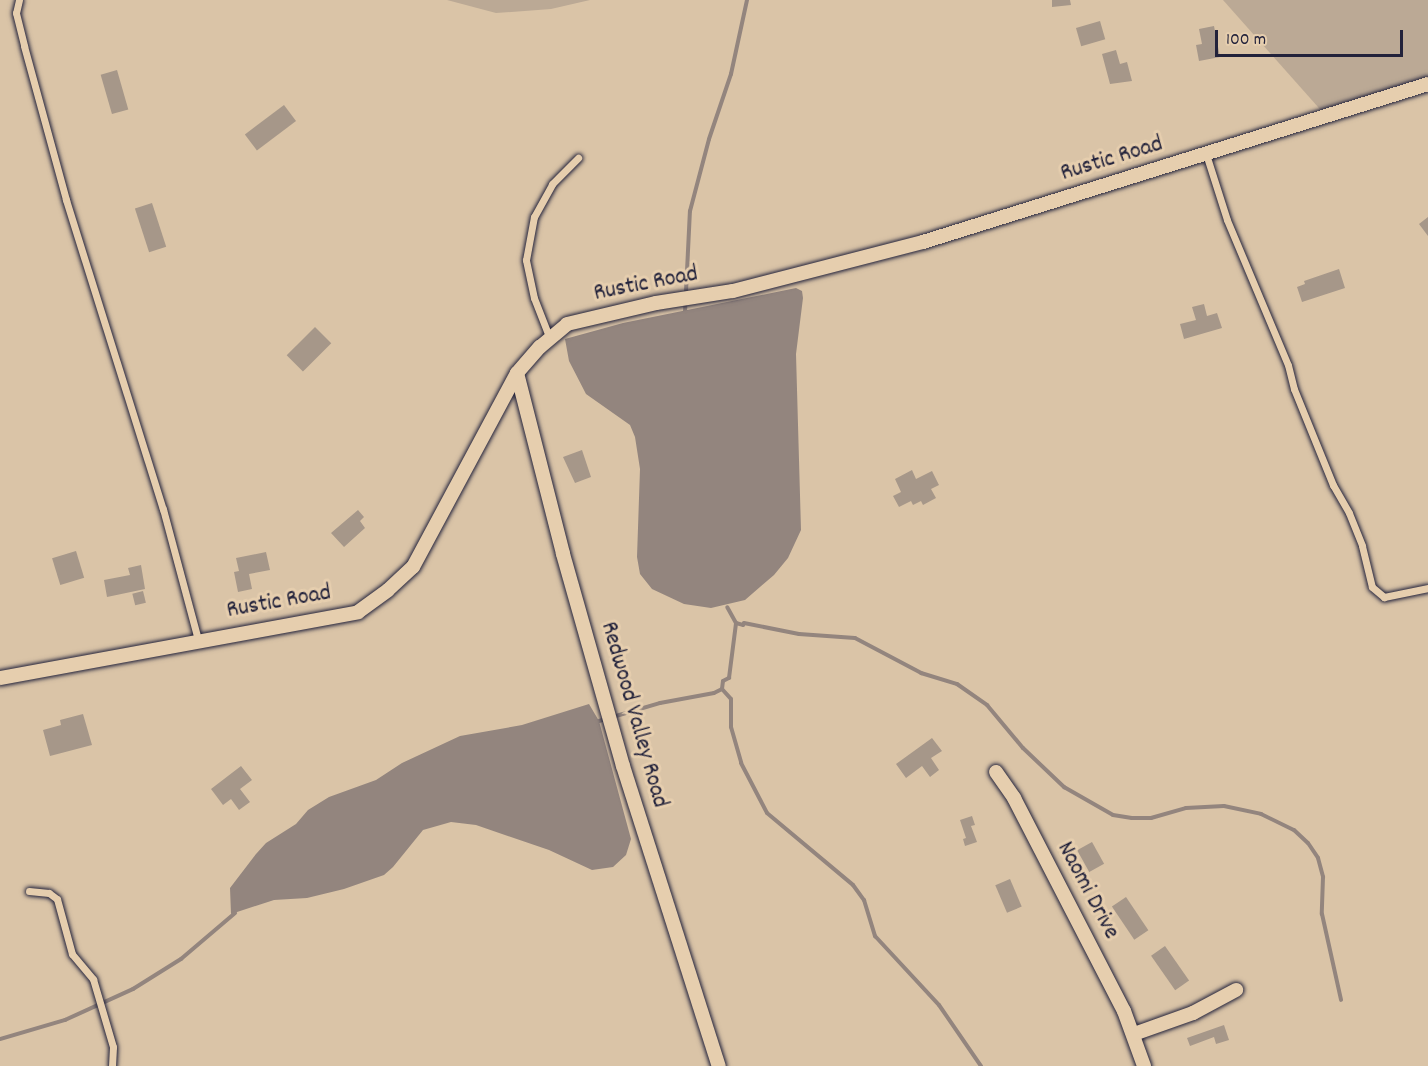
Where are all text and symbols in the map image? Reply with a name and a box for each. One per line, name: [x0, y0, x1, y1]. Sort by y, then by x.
scale bar: [1218, 18, 1406, 56]
text: 100 m: [1226, 28, 1266, 53]
street label: Rustic Road: [1057, 131, 1167, 189]
street label: Rustic Road: [592, 261, 700, 309]
street label: Rustic Road: [225, 580, 333, 626]
street label: Redwood Valley Road: [593, 619, 673, 811]
street label: Naomi Drive: [1049, 837, 1125, 945]

